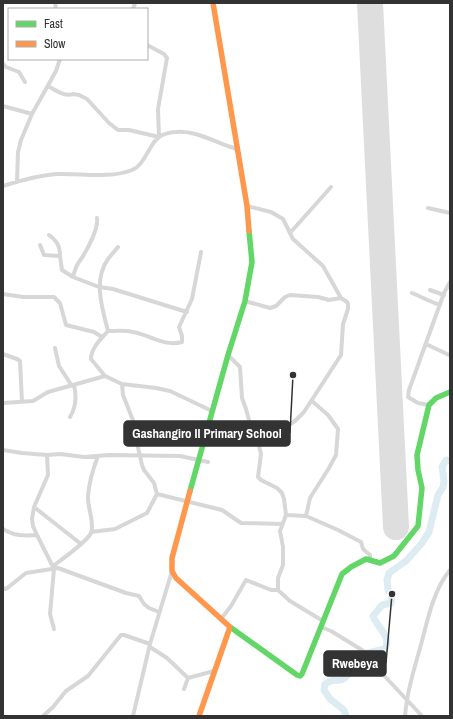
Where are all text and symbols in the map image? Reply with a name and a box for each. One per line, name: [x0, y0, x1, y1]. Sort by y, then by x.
legend: [8, 8, 148, 60]
text: Fast: [44, 16, 63, 32]
text: Slow: [44, 36, 66, 52]
callout: Gashangiro II Primary School: [124, 421, 290, 446]
text: Gashangiro II Primary School: [132, 425, 282, 442]
callout: Rwebeya: [324, 651, 386, 676]
text: Rwebeya: [332, 655, 378, 672]

